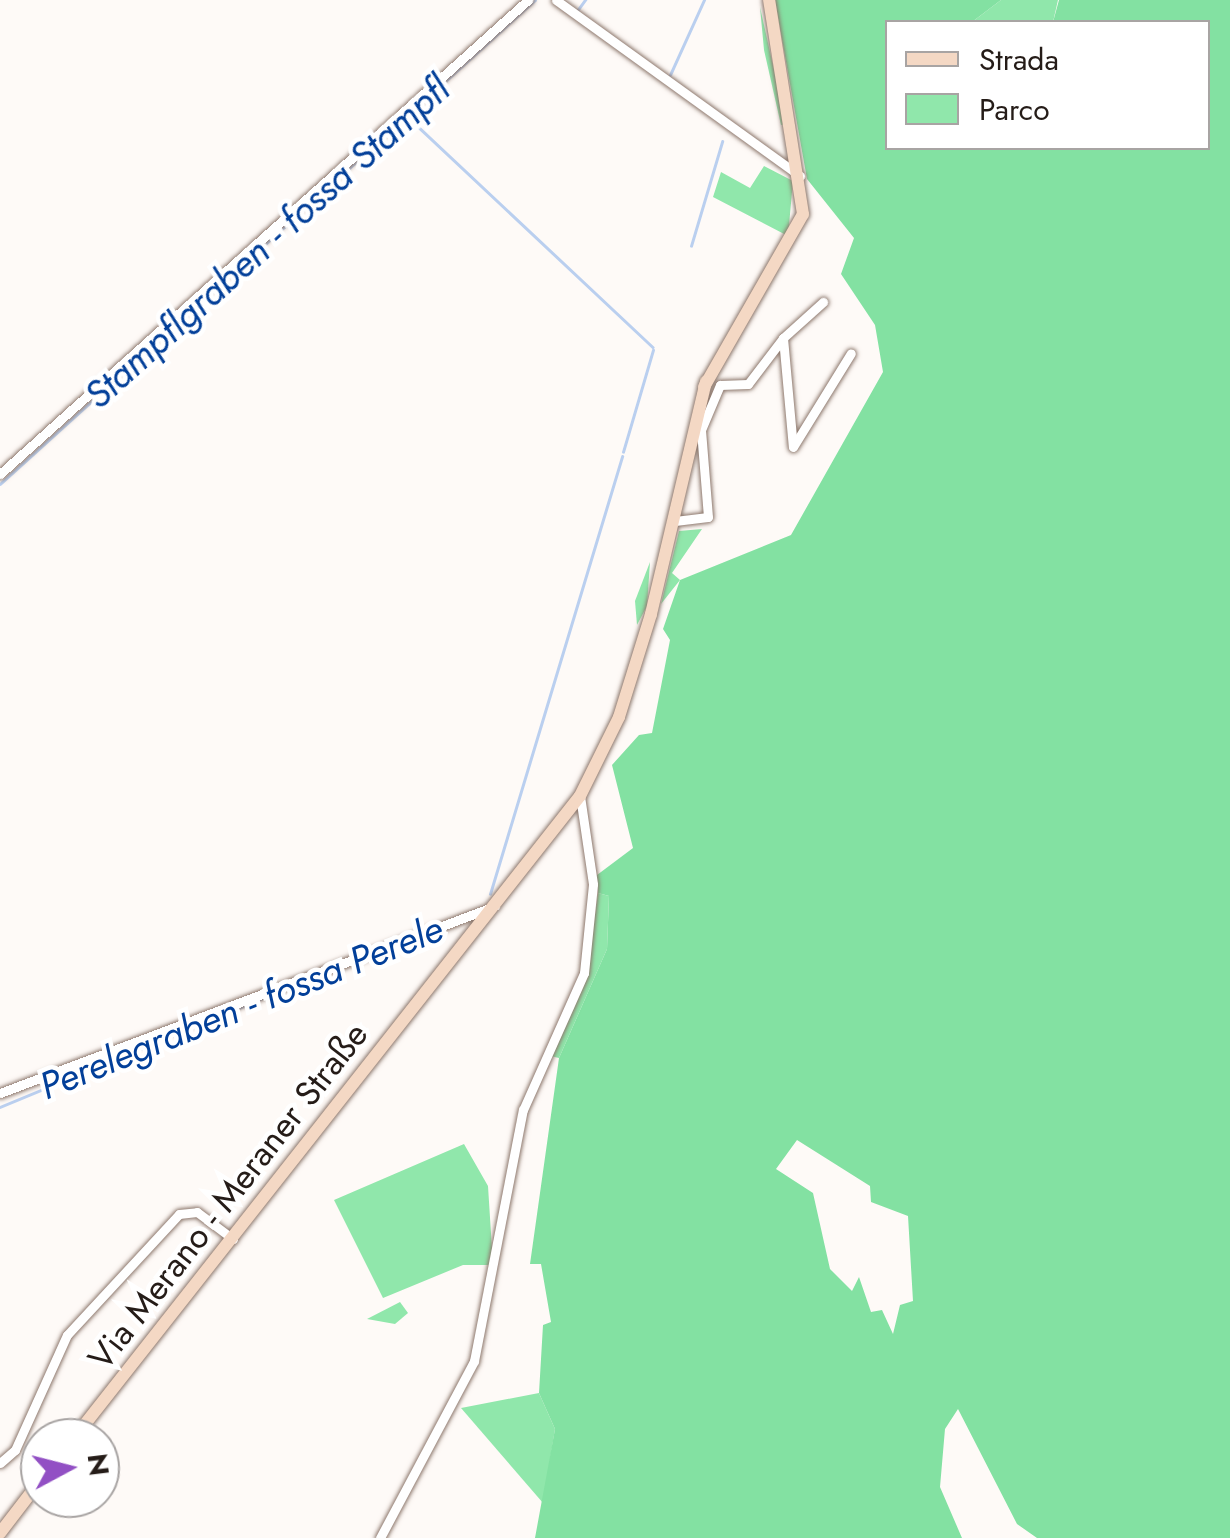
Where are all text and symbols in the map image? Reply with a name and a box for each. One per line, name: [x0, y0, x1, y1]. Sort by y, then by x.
legend: [885, 20, 1210, 150]
text: Strada: [979, 38, 1059, 81]
water label: Stampflgraben - fossa Stampfl: [75, 66, 459, 418]
text: Parco: [979, 88, 1050, 131]
water label: Perelegraben - fossa Perele: [33, 905, 449, 1109]
street label: Via Merano - Meraner Straße: [79, 1014, 377, 1378]
north arrow: [20, 1418, 120, 1518]
text: N: [77, 1451, 120, 1478]

